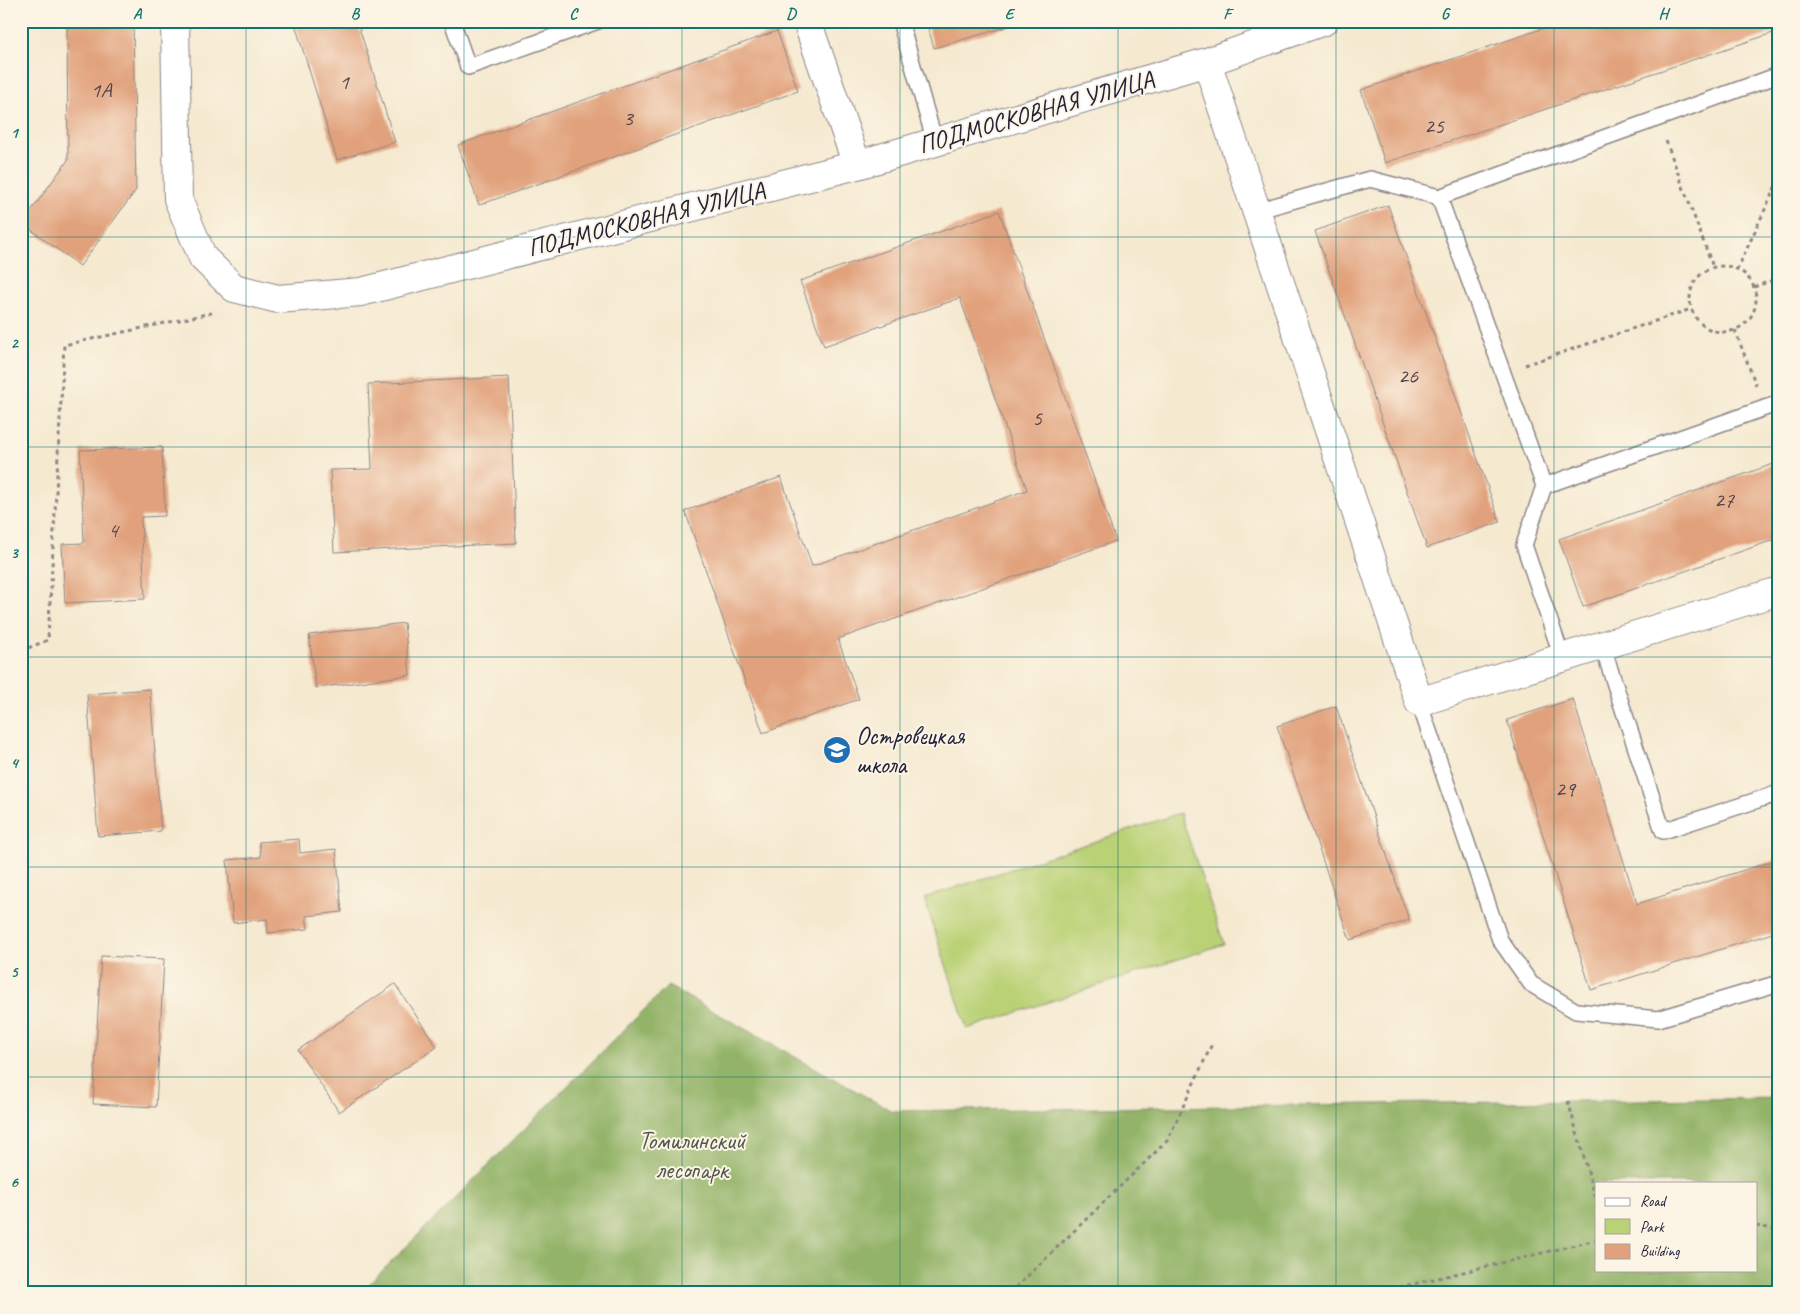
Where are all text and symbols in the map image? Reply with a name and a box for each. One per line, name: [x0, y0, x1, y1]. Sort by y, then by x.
text: A: [133, 4, 143, 24]
text: B: [351, 4, 361, 24]
text: C: [569, 4, 579, 24]
text: D: [786, 4, 797, 24]
text: E: [1005, 4, 1016, 24]
text: F: [1223, 4, 1234, 24]
text: G: [1441, 4, 1451, 24]
text: H: [1658, 4, 1670, 24]
street label: ПОДМОСКОВНАЯ УЛИЦА: [915, 63, 1158, 161]
house number: 1: [339, 68, 350, 96]
house number: 1А: [91, 76, 112, 104]
house number: 3: [623, 104, 635, 132]
house number: 25: [1424, 112, 1445, 140]
text: 1: [10, 123, 19, 143]
street label: ПОДМОСКОВНАЯ УЛИЦА: [524, 174, 768, 264]
text: 2: [10, 333, 19, 353]
house number: 26: [1398, 362, 1419, 390]
house number: 5: [1032, 404, 1043, 432]
house number: 27: [1714, 486, 1735, 514]
house number: 4: [108, 516, 120, 544]
text: 3: [10, 543, 19, 563]
place label: Островецкая школа: [856, 720, 965, 781]
school or university icon: Островецкая школа: [822, 735, 852, 765]
text: 4: [10, 753, 19, 773]
house number: 29: [1555, 775, 1577, 803]
text: 5: [11, 962, 20, 982]
park label: Томилинский лесопарк: [639, 1125, 747, 1186]
text: 6: [10, 1172, 19, 1192]
legend: [1595, 1182, 1758, 1272]
text: Road: [1640, 1192, 1667, 1211]
text: Park: [1640, 1218, 1665, 1237]
text: Building: [1640, 1242, 1680, 1261]

